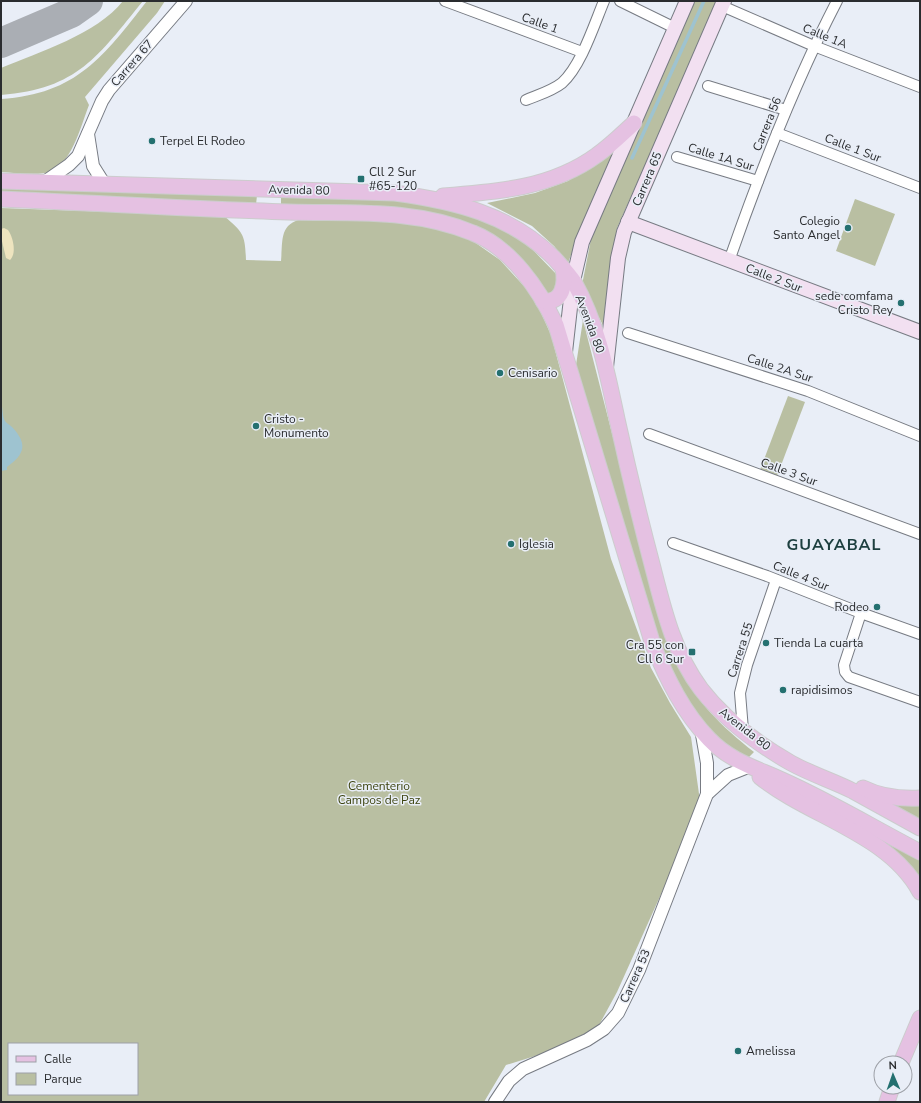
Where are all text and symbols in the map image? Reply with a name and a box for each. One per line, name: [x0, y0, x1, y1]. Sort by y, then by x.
street label: Calle 1: [519, 9, 561, 37]
street label: Calle 1A: [800, 20, 850, 52]
street label: Carrera 67: [107, 36, 157, 90]
street label: Carrera 56: [749, 94, 785, 154]
street label: Calle 1 Sur: [822, 130, 884, 166]
place label: Terpel El Rodeo: [160, 133, 246, 149]
marker: Terpel El Rodeo: [147, 136, 157, 146]
street label: Calle 1A Sur: [686, 139, 757, 175]
street label: Carrera 65: [628, 150, 666, 208]
place label: Cll 2 Sur #65-120: [369, 164, 417, 194]
marker: Cll 2 Sur #65-120: [356, 174, 366, 184]
street label: Avenida 80: [268, 181, 330, 199]
place label: Colegio Santo Angel: [773, 213, 840, 243]
marker: Colegio Santo Angel: [843, 223, 853, 233]
street label: Calle 2 Sur: [743, 260, 805, 296]
place label: sede comfama Cristo Rey: [815, 288, 894, 318]
street label: Avenida 80: [572, 292, 608, 356]
marker: sede comfama Cristo Rey: [896, 298, 906, 308]
street label: Calle 2A Sur: [745, 350, 816, 386]
place label: Cenisario: [508, 365, 558, 381]
marker: Cenisario: [495, 368, 505, 378]
place label: Cristo - Monumento: [264, 411, 329, 441]
marker: Cristo - Monumento: [251, 421, 261, 431]
street label: Calle 3 Sur: [758, 454, 820, 490]
district label: GUAYABAL: [787, 534, 881, 556]
place label: Iglesia: [519, 536, 554, 552]
marker: Iglesia: [506, 539, 516, 549]
street label: Calle 4 Sur: [770, 557, 832, 595]
place label: Rodeo: [834, 599, 869, 615]
marker: Rodeo: [872, 602, 882, 612]
street label: Carrera 55: [724, 620, 756, 680]
place label: Tienda La cuarta: [774, 635, 863, 651]
place label: Cra 55 con Cll 6 Sur: [626, 637, 685, 667]
marker: Tienda La cuarta: [761, 638, 771, 648]
marker: Cra 55 con Cll 6 Sur: [687, 647, 697, 657]
place label: rapidisimos: [791, 682, 853, 698]
marker: rapidisimos: [778, 685, 788, 695]
street label: Avenida 80: [716, 704, 774, 754]
park label: Cementerio Campos de Paz: [338, 778, 421, 808]
street label: Carrera 53: [616, 947, 654, 1005]
legend: [8, 1043, 138, 1095]
place label: Amelissa: [746, 1043, 796, 1059]
marker: Amelissa: [733, 1046, 743, 1056]
text: Calle: [44, 1051, 72, 1067]
north arrow: [873, 1055, 913, 1095]
text: N: [888, 1058, 897, 1073]
text: Parque: [44, 1071, 82, 1087]

